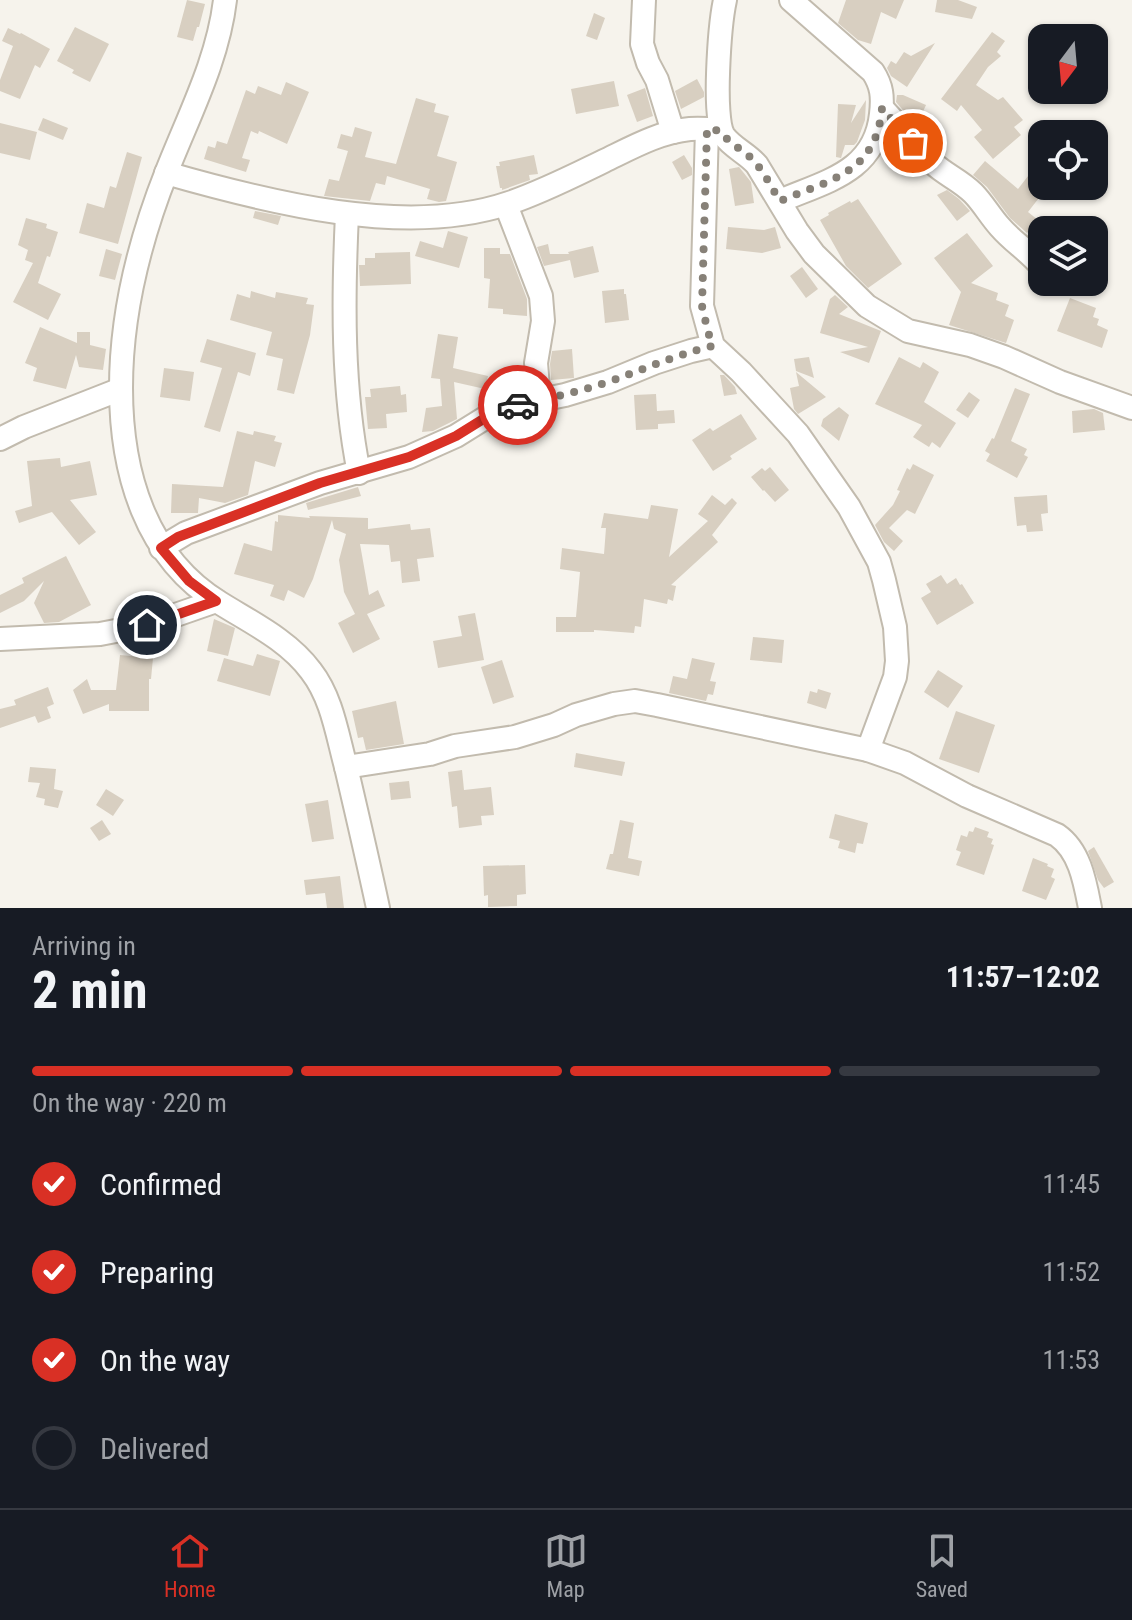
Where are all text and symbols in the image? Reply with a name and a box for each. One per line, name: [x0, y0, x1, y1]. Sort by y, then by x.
north arrow: [1028, 24, 1108, 104]
map controls: [1028, 24, 1108, 296]
pin: [879, 109, 947, 177]
button: locate: [1028, 120, 1108, 200]
icon: bag: [891, 121, 935, 165]
button: layers: [1028, 216, 1108, 296]
courier: [478, 365, 558, 445]
icon: car: [496, 383, 540, 427]
pin: [113, 591, 181, 659]
icon: home: [125, 603, 169, 647]
text: Arriving in: [32, 931, 136, 961]
text: 11:57–12:02: [946, 959, 1100, 994]
text: 2 min: [32, 960, 148, 1021]
text: On the way · 220 m: [32, 1088, 227, 1118]
icon: check: [32, 1162, 76, 1206]
text: Confirmed: [100, 1167, 222, 1202]
text: 11:45: [1043, 1169, 1100, 1199]
icon: check: [32, 1250, 76, 1294]
text: Preparing: [100, 1255, 214, 1290]
text: 11:52: [1043, 1257, 1100, 1287]
icon: check: [32, 1338, 76, 1382]
text: On the way: [100, 1343, 230, 1378]
text: 11:53: [1043, 1345, 1100, 1375]
text: Delivered: [100, 1431, 209, 1466]
tab: Home: [164, 1529, 216, 1602]
tab: Map: [544, 1529, 588, 1602]
tab: Saved: [916, 1529, 968, 1602]

